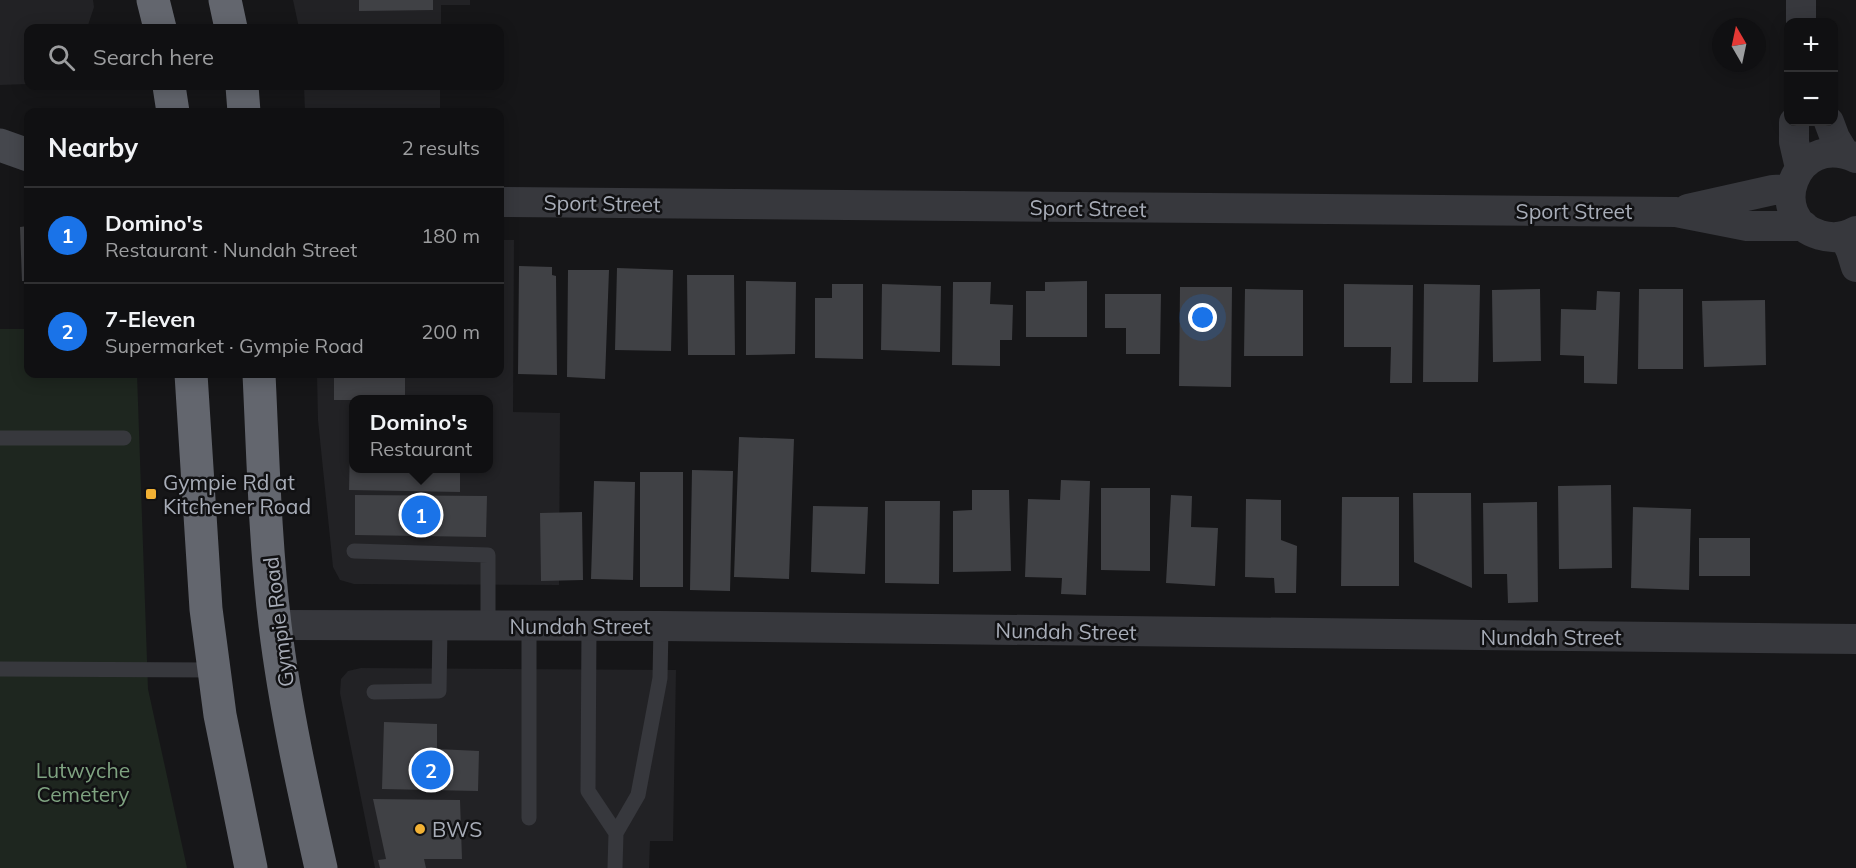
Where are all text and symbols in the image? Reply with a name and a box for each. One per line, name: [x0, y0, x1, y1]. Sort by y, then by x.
north arrow: [1712, 18, 1766, 72]
map controls: [1784, 18, 1838, 126]
button: +: [1784, 18, 1838, 72]
search box: [24, 24, 504, 90]
icon: search: [45, 41, 78, 74]
text: Search here: [93, 43, 214, 71]
button: −: [1784, 72, 1838, 126]
text: Nearby: [48, 131, 138, 164]
text: 2 results: [402, 135, 480, 160]
street label: Sport Street: [543, 189, 661, 217]
street label: Sport Street: [1029, 194, 1147, 222]
street label: Sport Street: [1516, 198, 1632, 224]
text: Domino's: [105, 209, 203, 237]
text: 1: [62, 223, 74, 248]
text: 180 m: [421, 223, 480, 248]
text: Restaurant · Nundah Street: [105, 237, 357, 262]
your location: [1188, 303, 1217, 332]
text: 7-Eleven: [105, 305, 196, 333]
text: 2: [62, 319, 74, 344]
text: 200 m: [421, 319, 480, 344]
text: Supermarket · Gympie Road: [105, 333, 364, 358]
popup: [349, 395, 493, 473]
text: Domino's: [370, 408, 468, 436]
text: Restaurant: [370, 436, 472, 461]
place label: Gympie Rd at Kitchener Road: [163, 469, 311, 519]
marker: Gympie Rd at Kitchener Road: [144, 487, 158, 501]
pin: 1: [402, 492, 440, 538]
street label: Gympie Road: [257, 555, 299, 689]
street label: Nundah Street: [509, 613, 651, 639]
street label: Nundah Street: [995, 617, 1137, 645]
street label: Nundah Street: [1480, 624, 1622, 650]
pin: 2: [412, 748, 450, 792]
park label: Lutwyche Cemetery: [36, 757, 130, 807]
place label: BWS: [432, 816, 482, 842]
marker: BWS: [413, 822, 427, 836]

